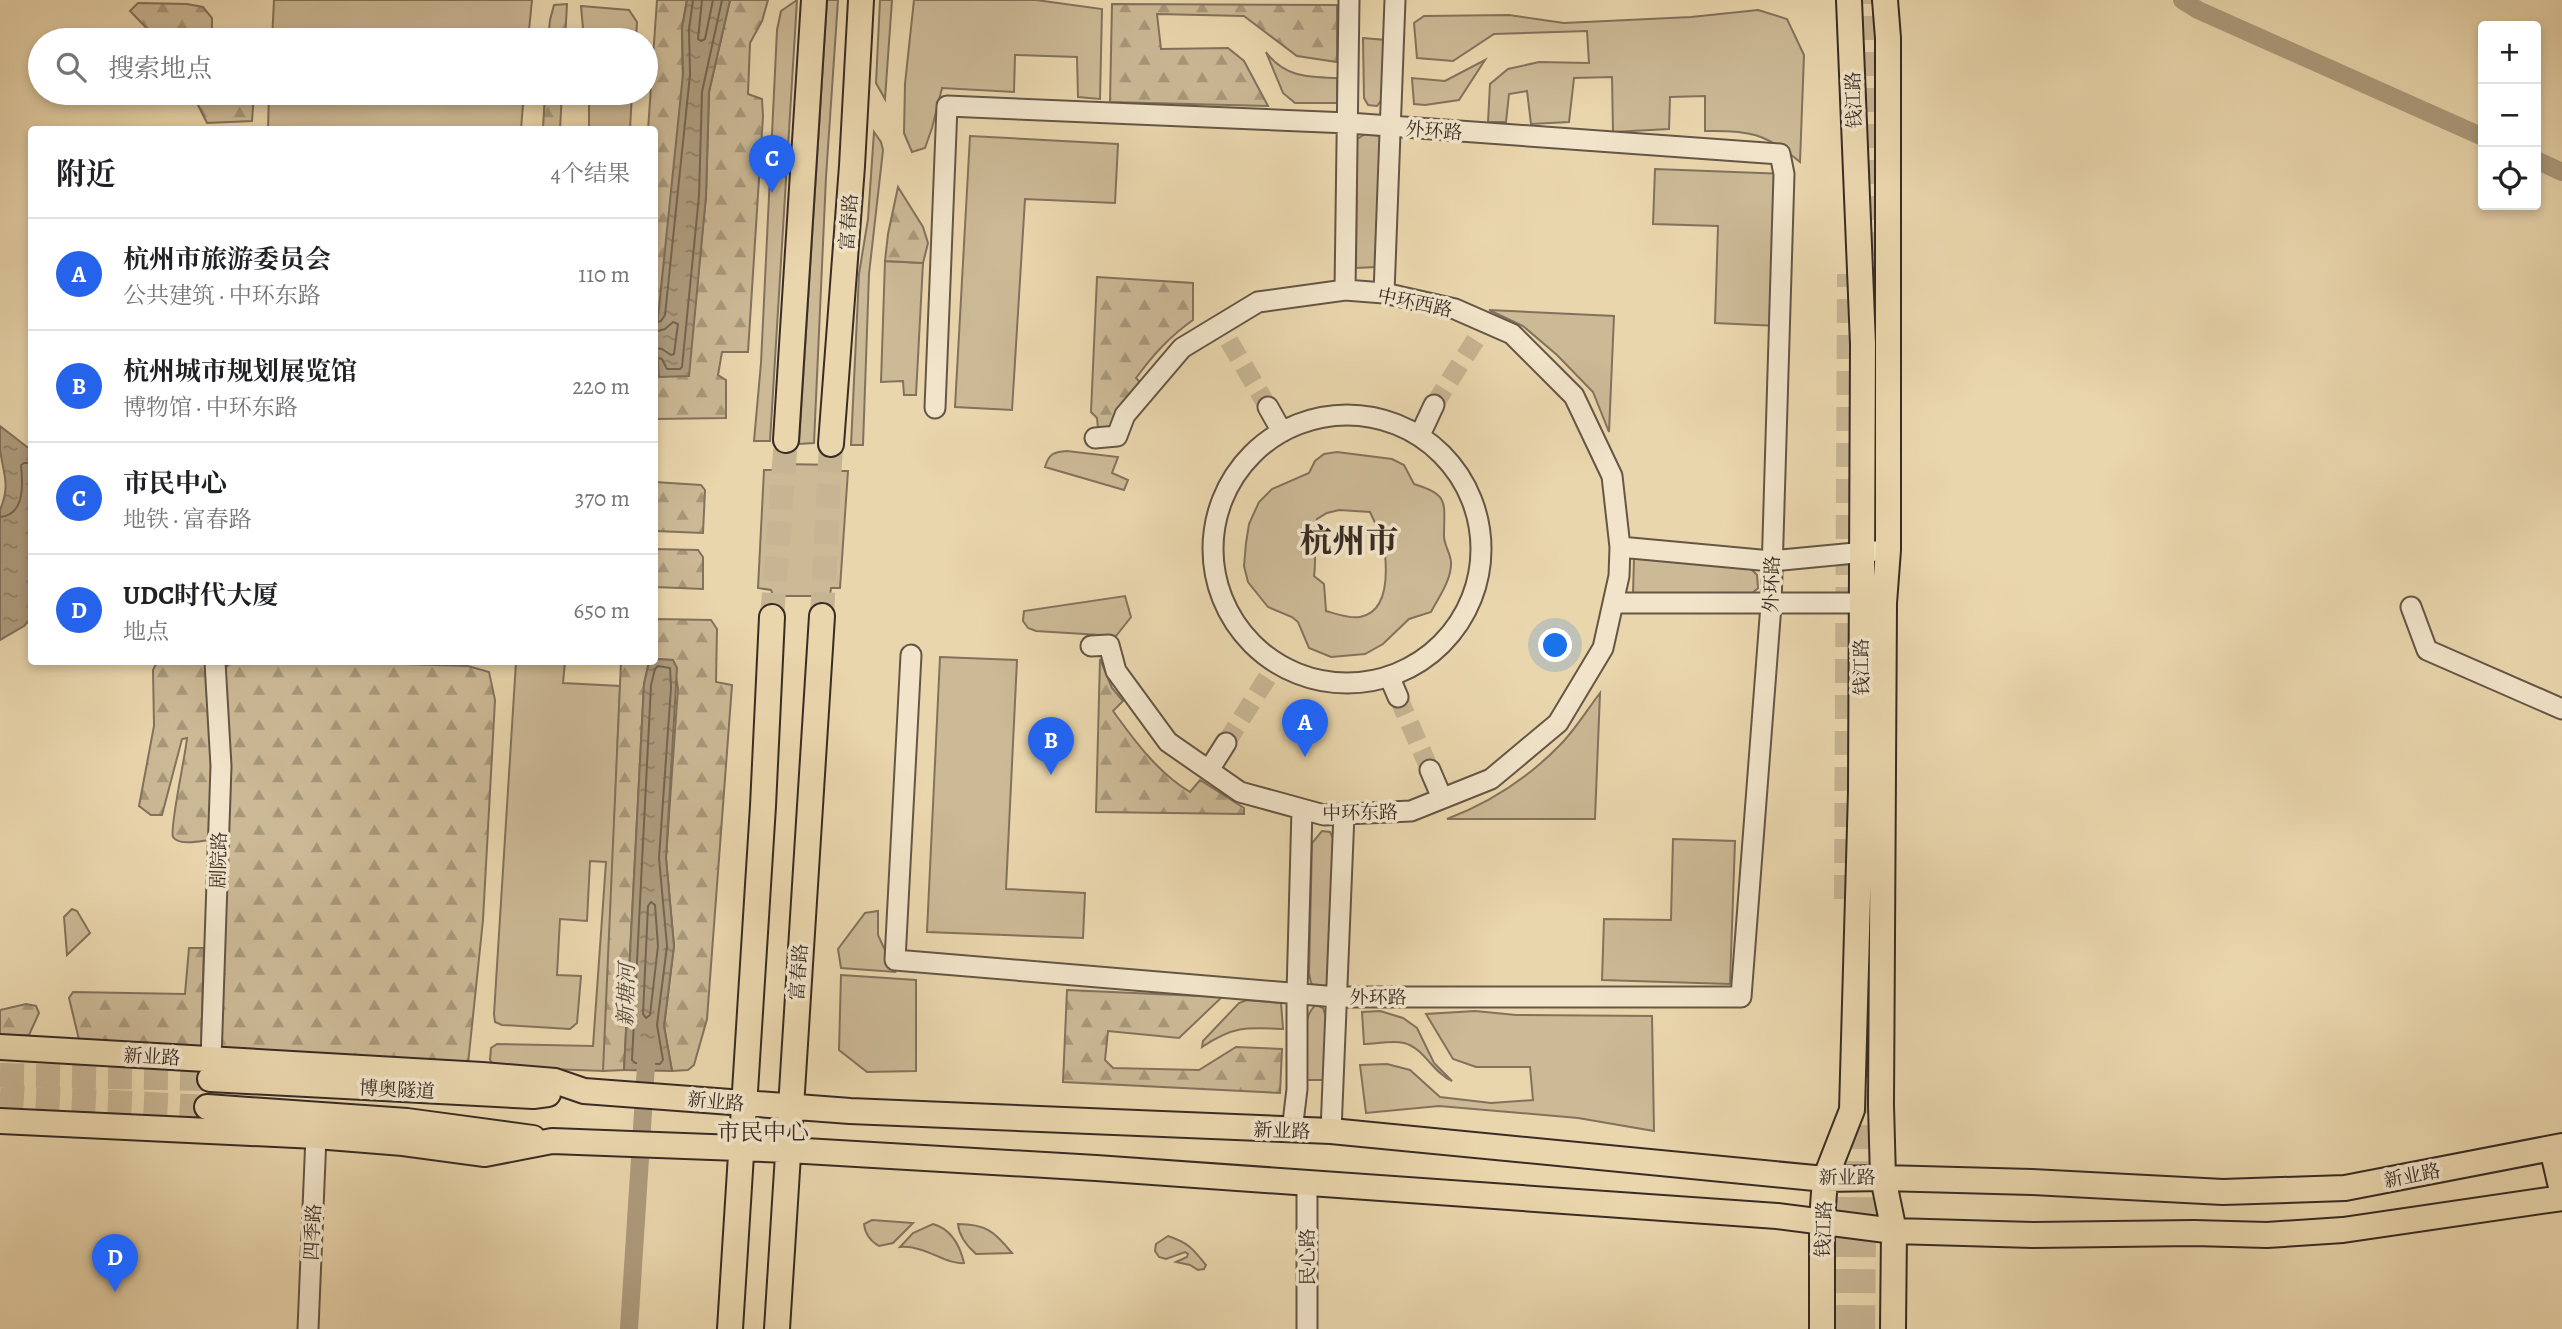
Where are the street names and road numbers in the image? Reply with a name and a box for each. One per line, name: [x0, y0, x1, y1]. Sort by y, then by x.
street label: 钱江路: [1840, 71, 1868, 129]
street label: 外环路: [1405, 116, 1463, 146]
street label: 富春路: [834, 193, 864, 251]
street label: 中环西路: [1375, 282, 1455, 324]
street label: 外环路: [1758, 555, 1786, 613]
street label: 钱江路: [1849, 638, 1875, 696]
street label: 中环东路: [1322, 799, 1398, 827]
street label: 剧院路: [205, 831, 233, 889]
street label: 富春路: [784, 943, 814, 1001]
street label: 外环路: [1349, 985, 1407, 1011]
street label: 新业路: [123, 1043, 181, 1071]
street label: 博奥隧道: [358, 1075, 436, 1105]
street label: 新业路: [686, 1087, 745, 1117]
street label: 新业路: [1253, 1117, 1311, 1145]
street label: 新业路: [2382, 1158, 2443, 1194]
street label: 新业路: [1818, 1165, 1876, 1191]
street label: 钱江路: [1810, 1200, 1838, 1258]
street label: 四季路: [299, 1203, 327, 1261]
street label: 民心路: [1295, 1228, 1321, 1286]

